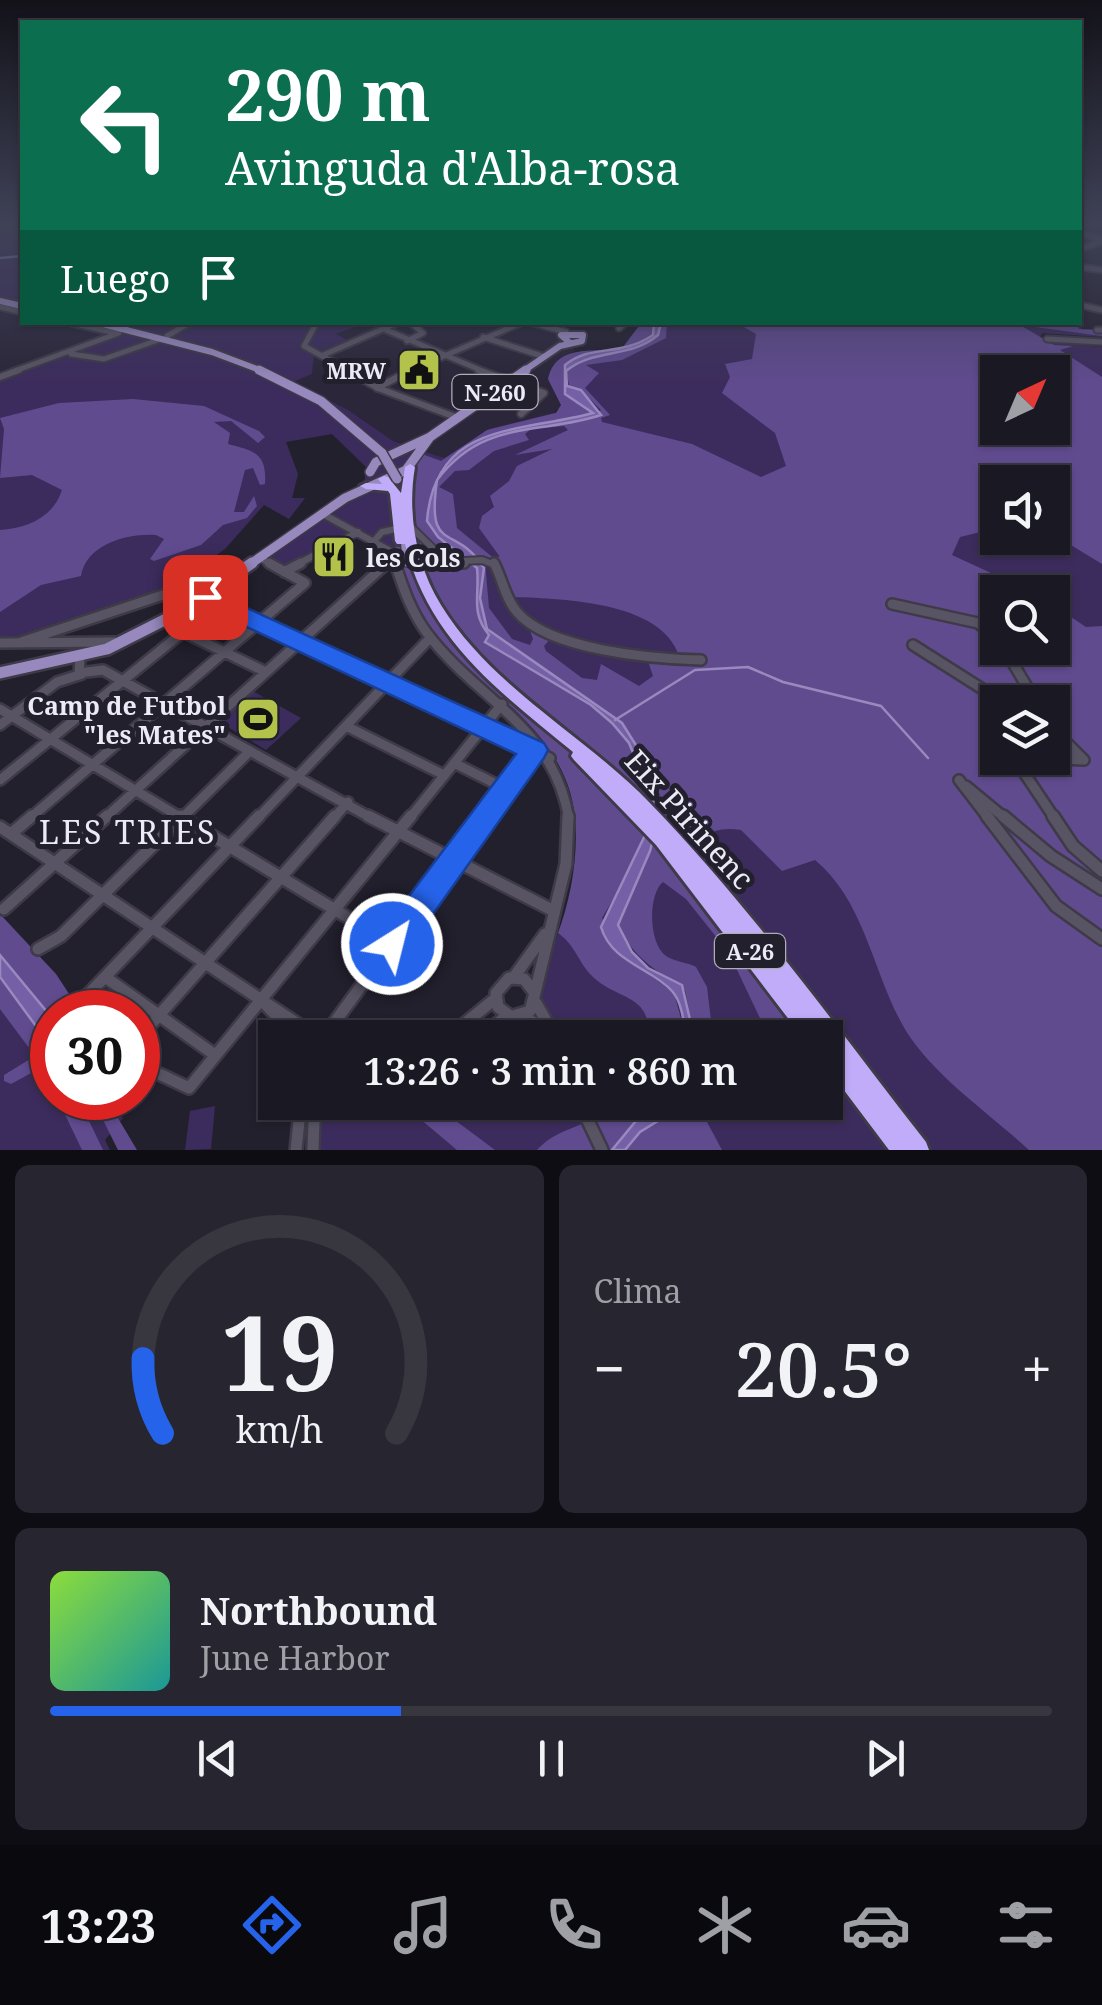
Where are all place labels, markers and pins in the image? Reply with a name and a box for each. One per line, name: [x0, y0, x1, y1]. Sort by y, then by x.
public building icon: MRW: [396, 347, 442, 393]
place label: MRW: [327, 355, 387, 385]
restaurant icon: les Cols: [311, 534, 357, 580]
place label: les Cols: [366, 540, 461, 574]
pin: [163, 555, 248, 640]
place label: Camp de Futbol "les Mates": [27, 688, 226, 751]
sports icon: Camp de Futbol "les Mates": [235, 696, 281, 742]

